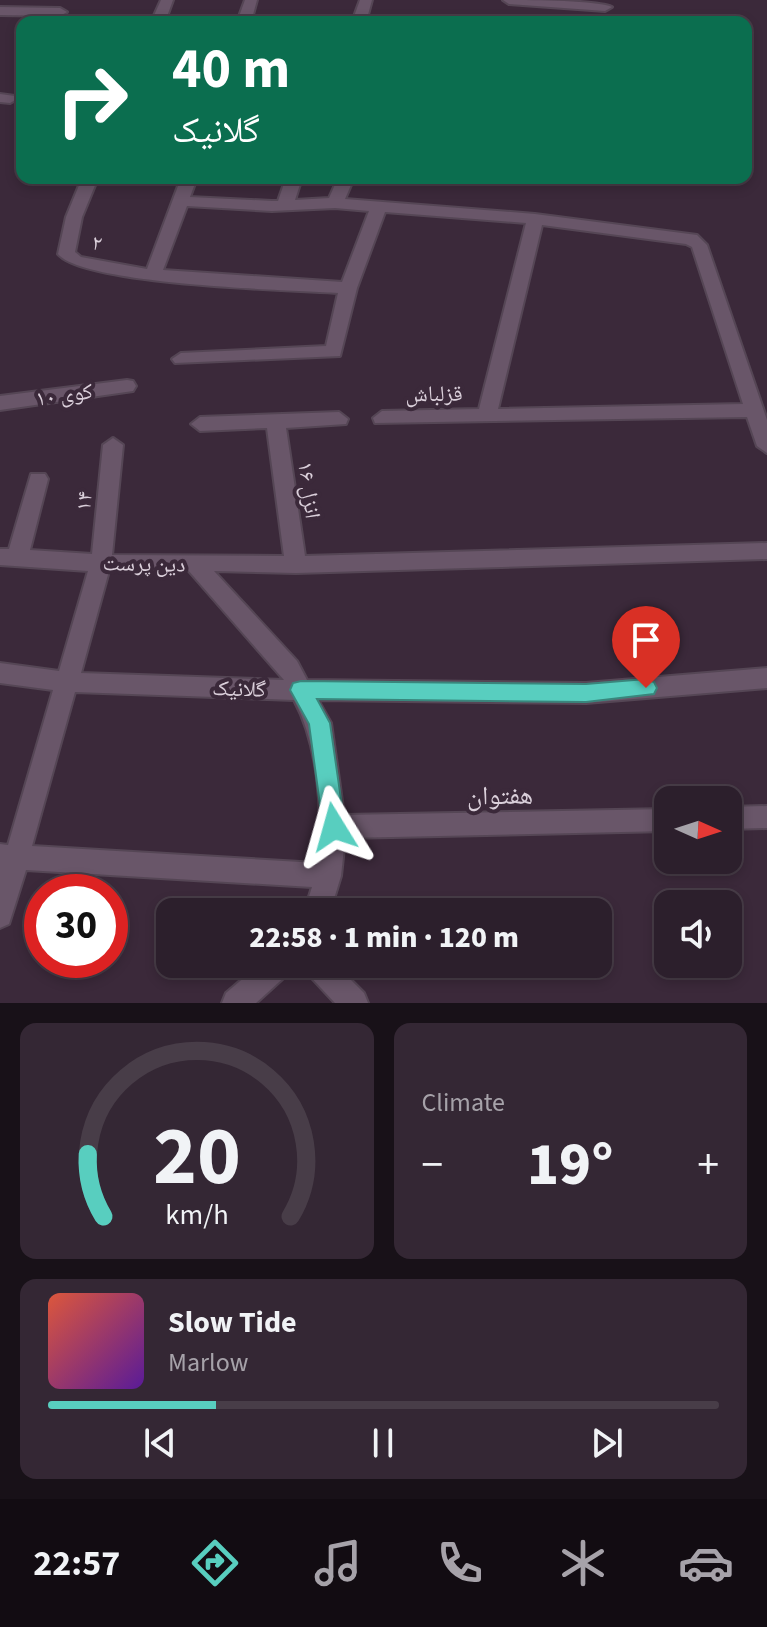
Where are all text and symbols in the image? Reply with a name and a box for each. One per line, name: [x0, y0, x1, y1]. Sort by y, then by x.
text: 40 m: [172, 30, 290, 109]
icon: right: [40, 48, 144, 152]
text: گلانیک: [172, 105, 260, 156]
street label: ۲: [89, 226, 105, 260]
street label: کوی ۱۰: [34, 375, 95, 415]
street label: قزلباش: [405, 378, 463, 410]
street label: ۱۶ انزل: [289, 459, 329, 521]
street label: ۱۴: [67, 489, 101, 513]
street label: دین پرست: [102, 547, 186, 581]
pin: [612, 606, 680, 688]
icon: arrive: [624, 618, 668, 662]
street label: گلانیک: [212, 672, 266, 706]
street label: هفتوان: [467, 776, 533, 815]
position arrow: [292, 785, 376, 869]
north arrow: [654, 786, 742, 874]
map controls: [654, 786, 742, 978]
speed limit sign: 30: [24, 874, 128, 978]
button: sound: [654, 890, 742, 978]
text: 22:58 · 1 min · 120 m: [249, 916, 519, 959]
text: Climate: [422, 1084, 505, 1121]
text: 20: [153, 1098, 241, 1216]
text: 19°: [527, 1123, 613, 1208]
text: −: [422, 1134, 443, 1197]
text: +: [697, 1134, 719, 1197]
text: km/h: [165, 1195, 228, 1235]
text: Slow Tide: [168, 1301, 297, 1344]
text: Marlow: [168, 1344, 248, 1381]
icon: previous: [138, 1421, 182, 1465]
icon: pause: [361, 1421, 405, 1465]
icon: next: [585, 1421, 629, 1465]
icon: directions: [187, 1535, 243, 1591]
icon: music: [310, 1535, 366, 1591]
icon: phone: [432, 1535, 488, 1591]
icon: climate: [555, 1535, 611, 1591]
icon: car: [678, 1535, 734, 1591]
text: 22:57: [33, 1538, 120, 1589]

